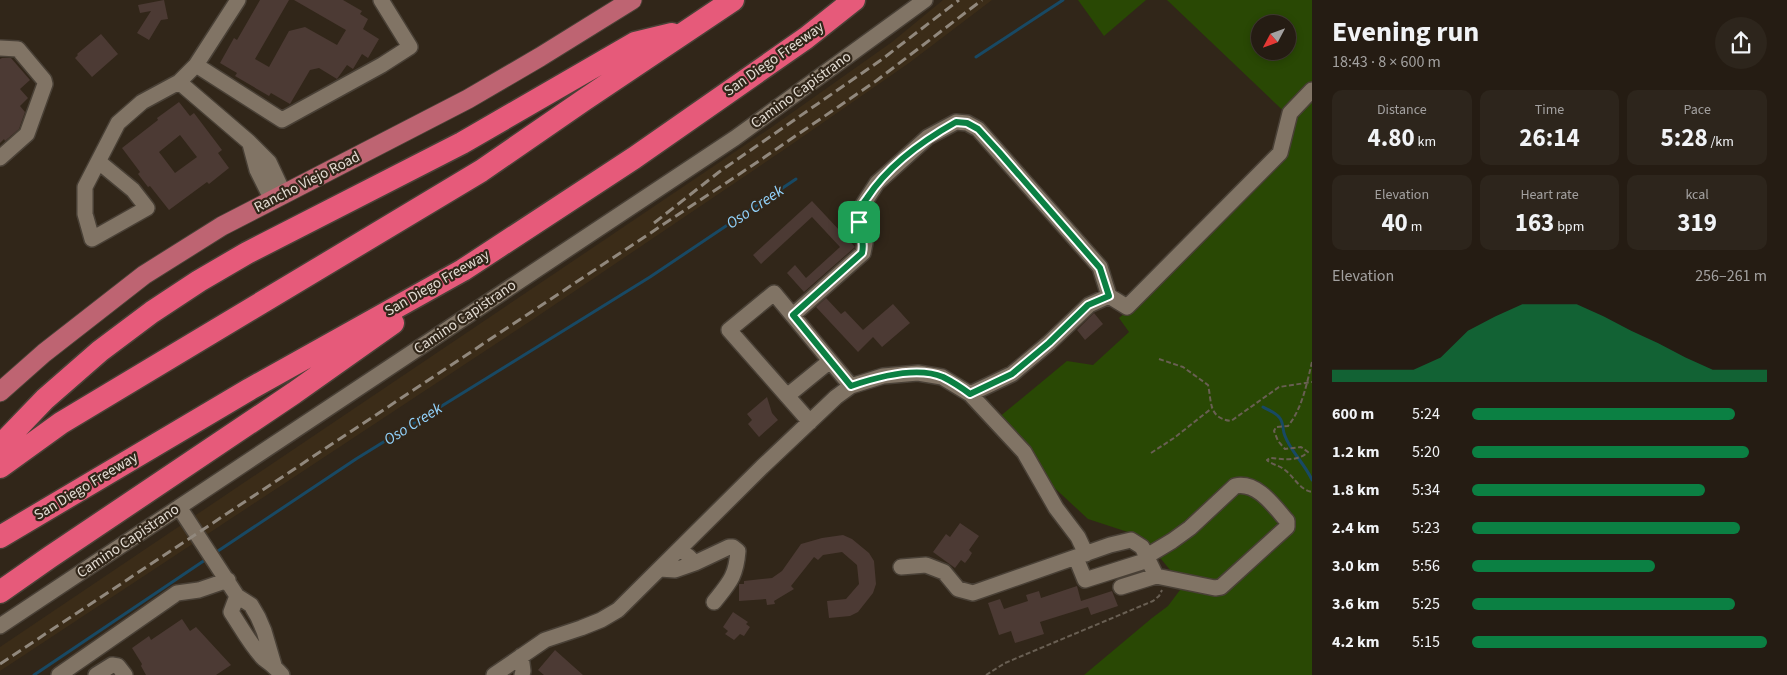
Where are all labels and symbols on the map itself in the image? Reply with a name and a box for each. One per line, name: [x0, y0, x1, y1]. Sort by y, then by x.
north arrow: [1251, 15, 1296, 60]
street label: San Diego Freeway: [720, 17, 828, 101]
street label: Camino Capistrano: [746, 46, 856, 134]
street label: Rancho Viejo Road: [250, 146, 364, 218]
water label: Oso Creek: [722, 179, 788, 234]
pin: [838, 201, 880, 243]
street label: San Diego Freeway: [381, 244, 493, 322]
street label: Camino Capistrano: [410, 275, 520, 359]
water label: Oso Creek: [380, 397, 447, 451]
street label: San Diego Freeway: [30, 447, 142, 525]
street label: Camino Capistrano: [73, 499, 183, 583]

